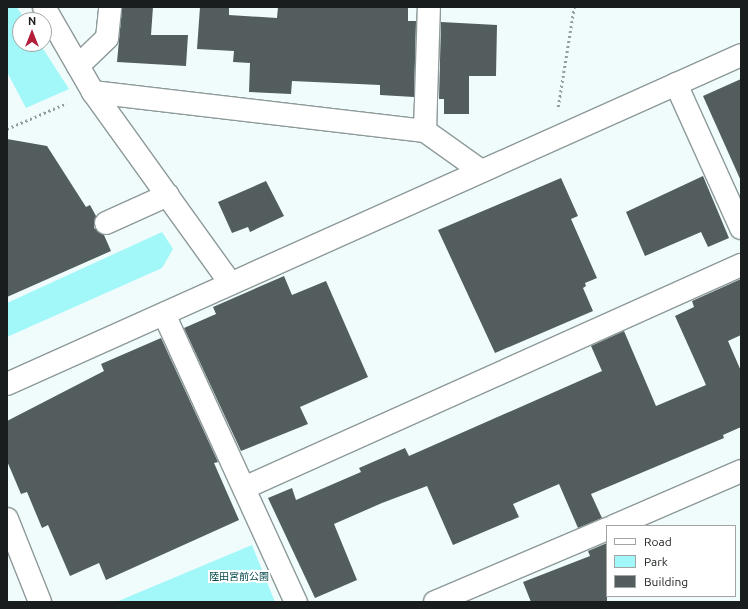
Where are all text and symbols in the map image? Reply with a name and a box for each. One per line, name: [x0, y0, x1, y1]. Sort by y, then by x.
north arrow: [12, 12, 52, 52]
text: N: [28, 15, 36, 27]
legend: [606, 525, 736, 597]
text: Road: [644, 535, 672, 548]
text: Park: [644, 555, 668, 568]
park label: 陸田宮前公園: [209, 571, 269, 583]
text: Building: [644, 575, 688, 588]

